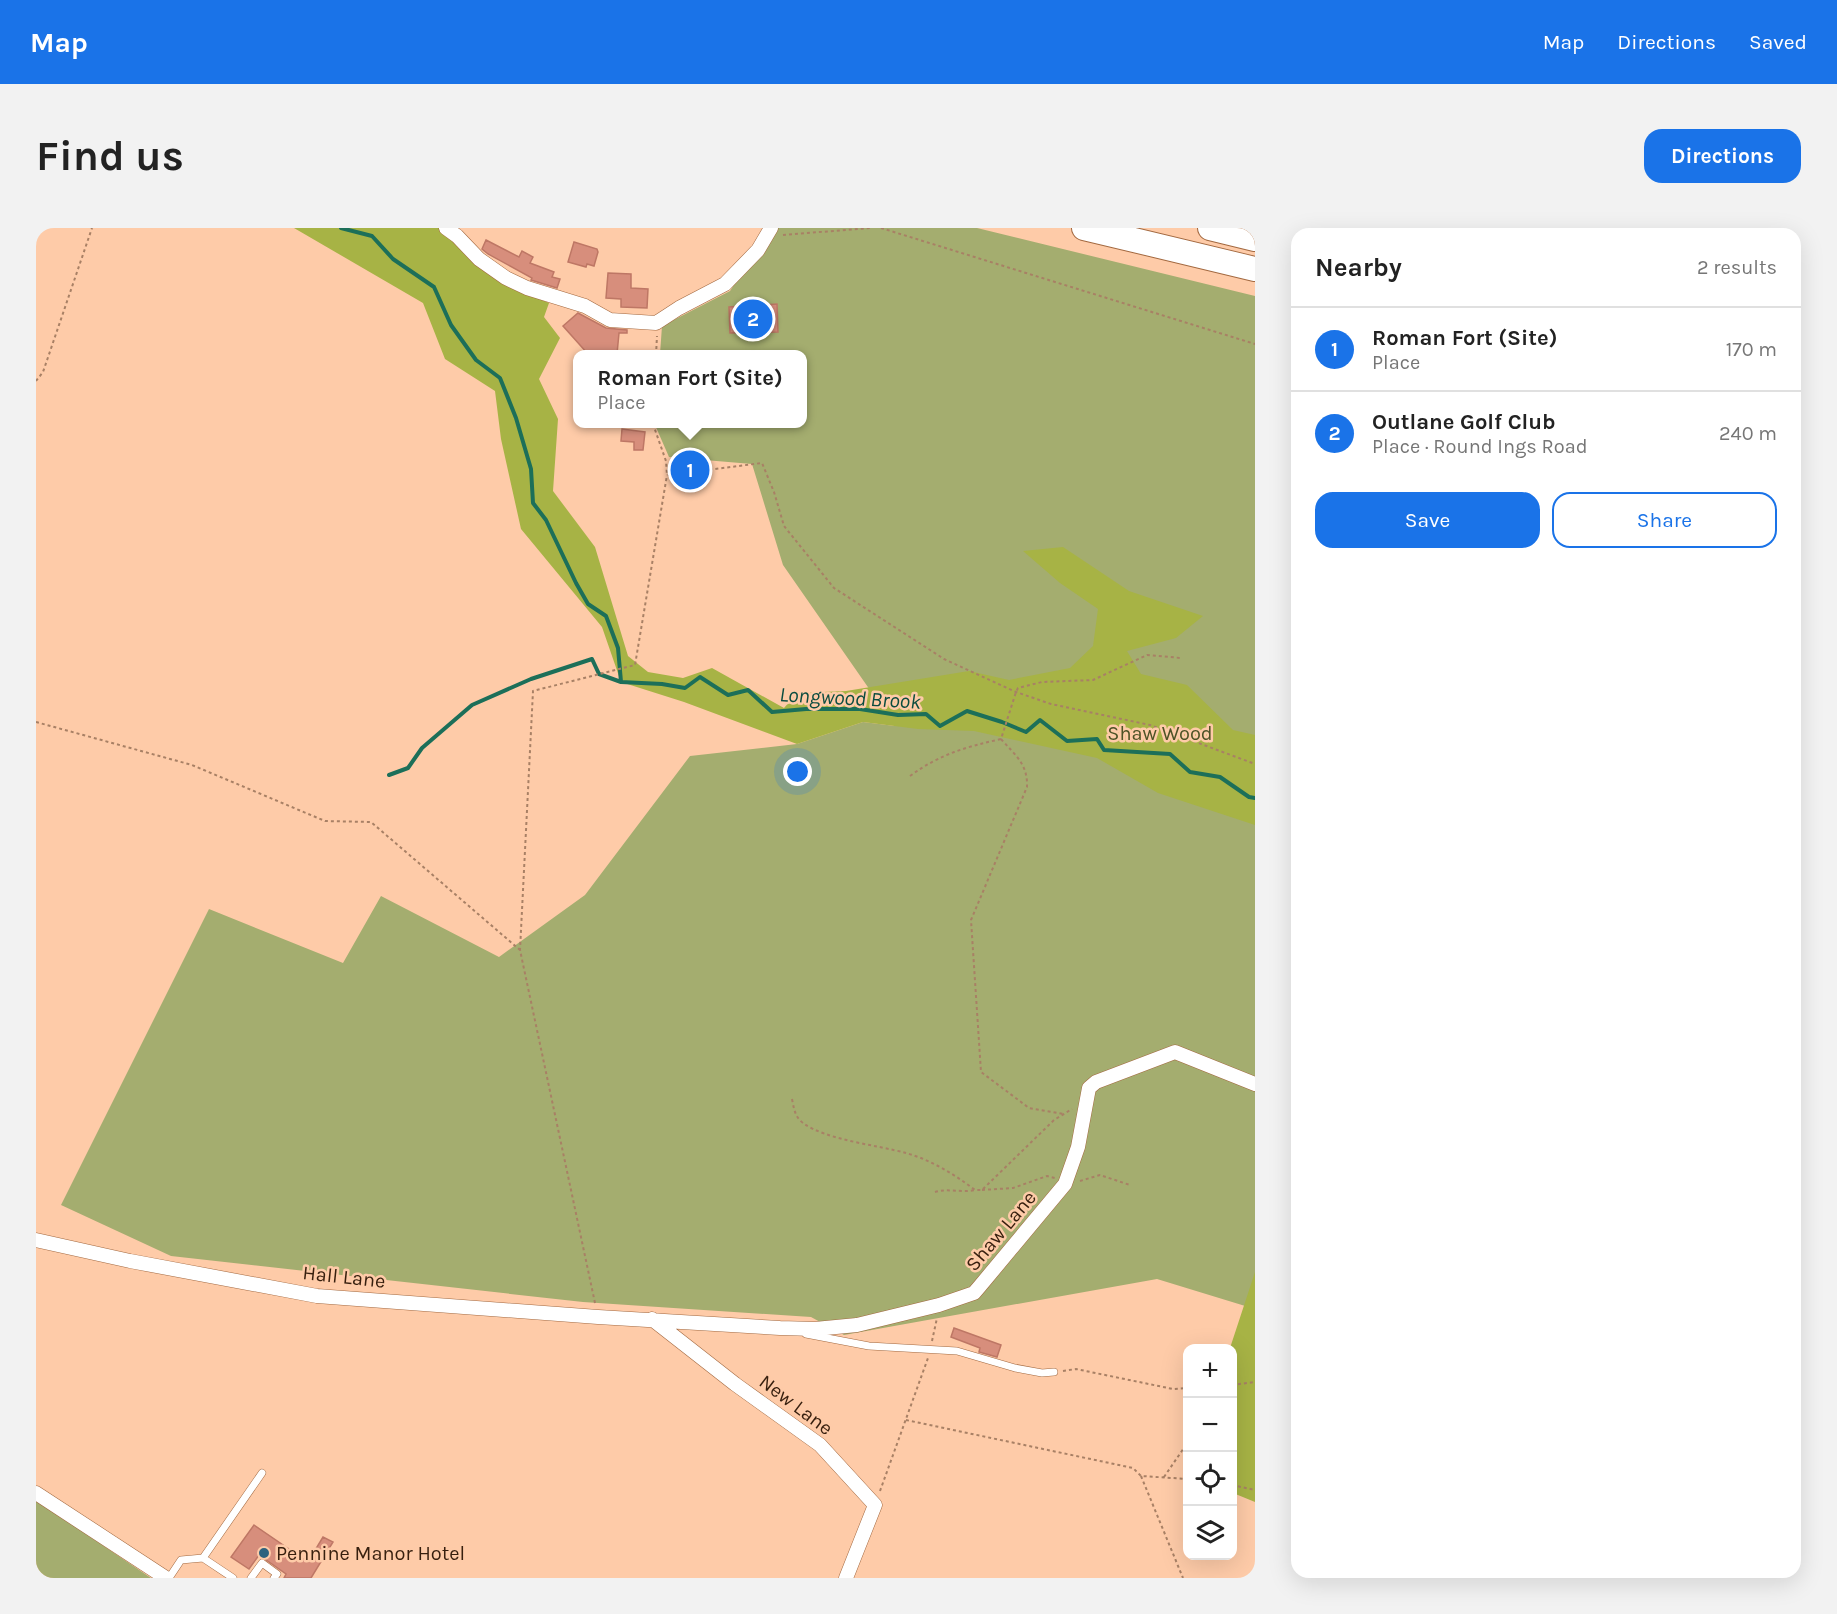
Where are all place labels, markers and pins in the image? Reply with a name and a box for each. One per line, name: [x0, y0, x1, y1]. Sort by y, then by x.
pin: 2: [734, 296, 772, 341]
pin: 1: [670, 448, 710, 492]
place label: Pennine Manor Hotel: [276, 1542, 465, 1565]
marker: Pennine Manor Hotel: [257, 1546, 271, 1560]

